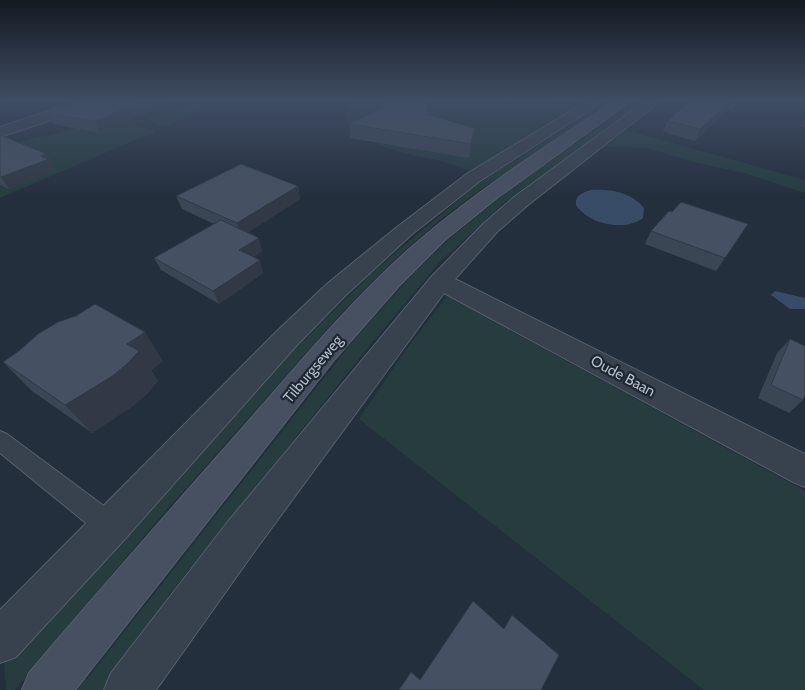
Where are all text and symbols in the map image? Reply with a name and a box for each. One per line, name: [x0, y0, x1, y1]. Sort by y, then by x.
street label: Tilburgseweg: [280, 331, 347, 406]
street label: Oude Baan: [588, 352, 658, 400]

